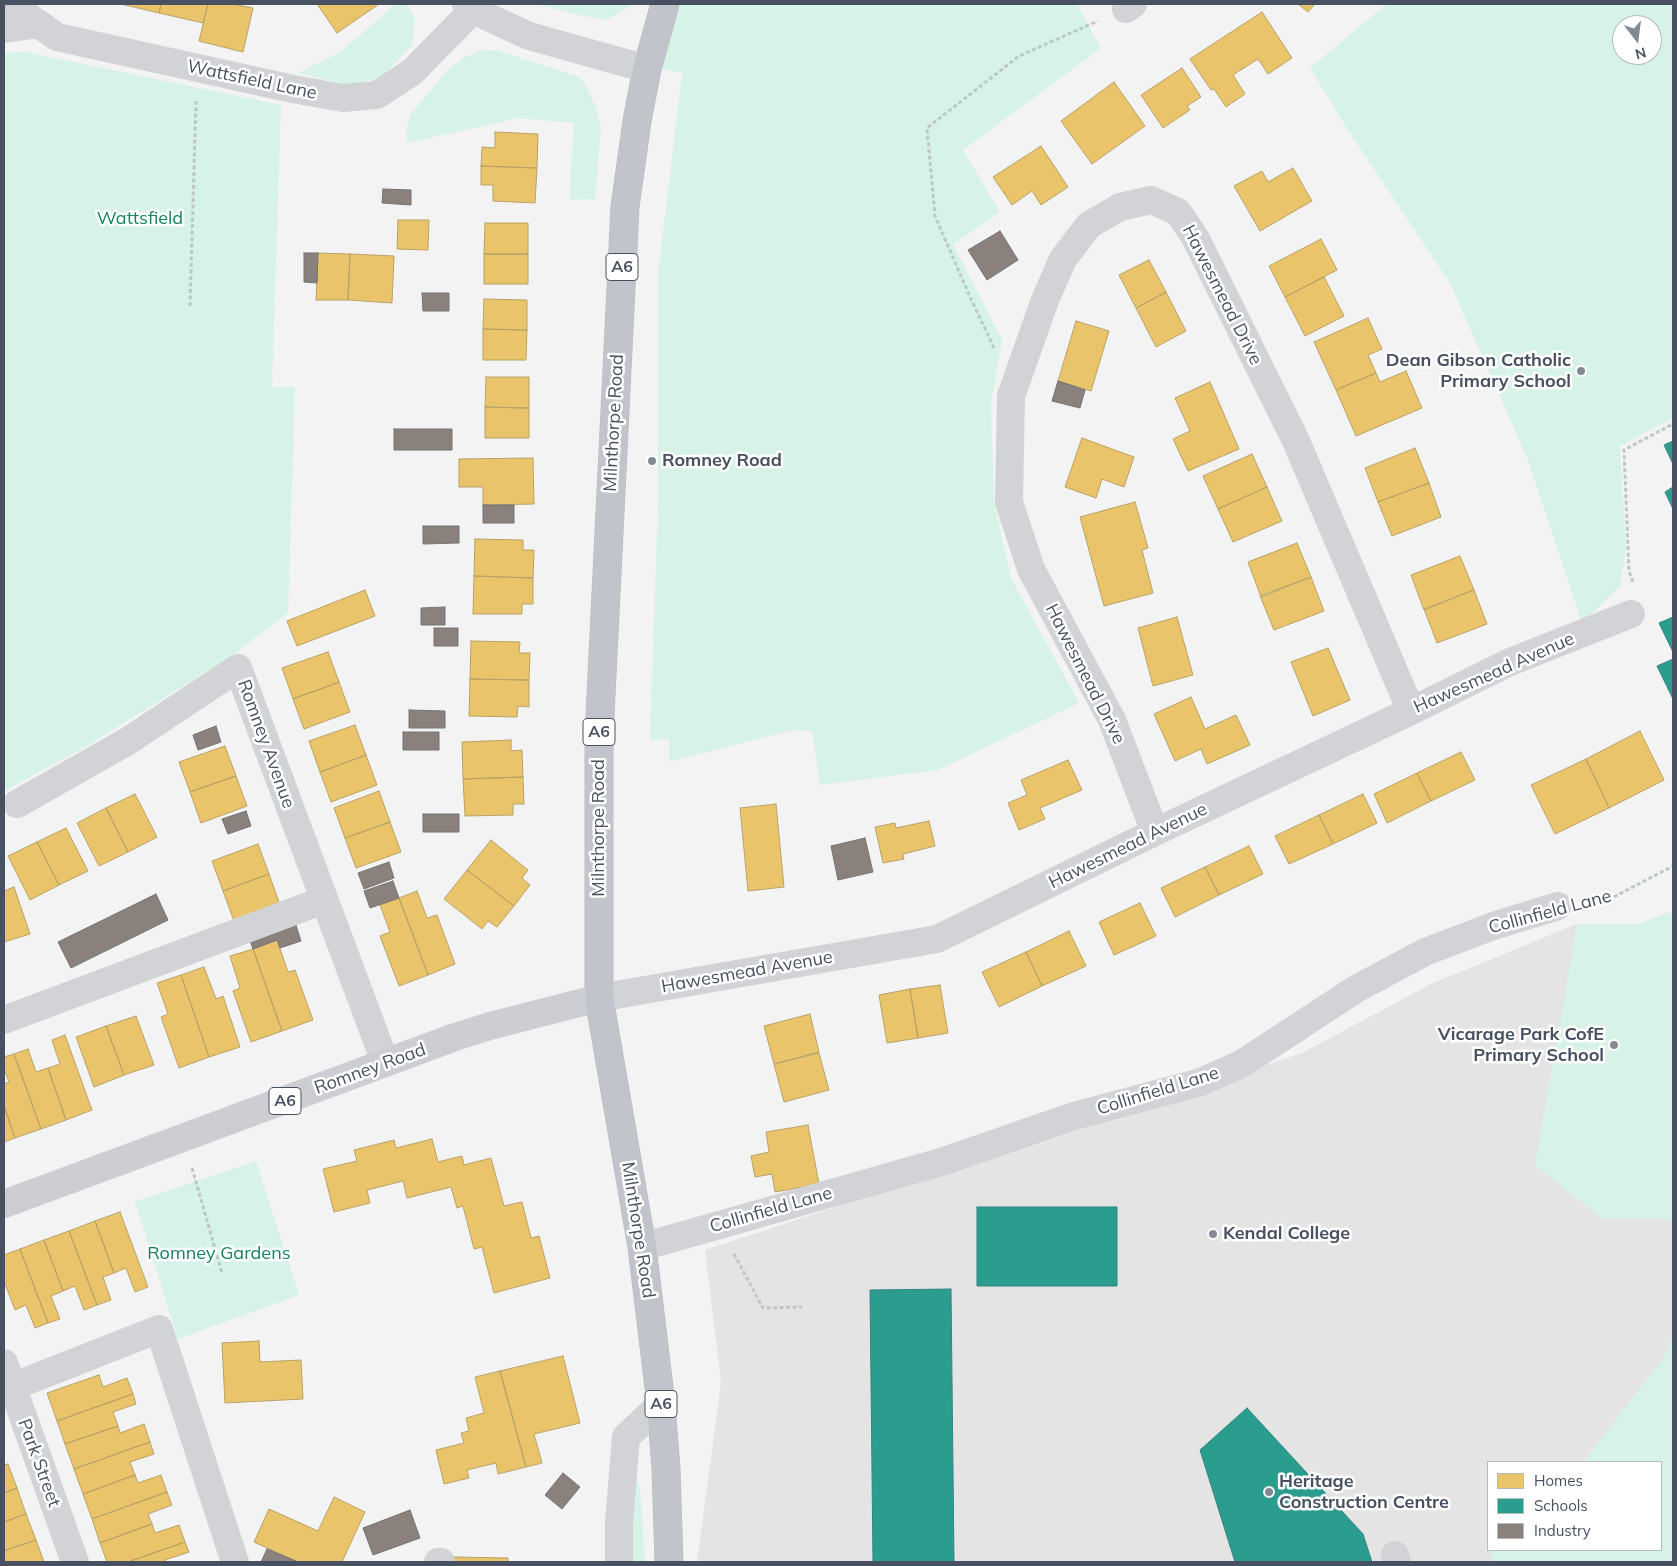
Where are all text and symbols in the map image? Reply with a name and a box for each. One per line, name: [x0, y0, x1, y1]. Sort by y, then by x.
north arrow: [1612, 15, 1662, 65]
text: N: [1633, 43, 1648, 64]
street label: Wattsfield Lane: [185, 56, 319, 104]
park label: Wattsfield: [97, 208, 183, 230]
street label: Hawesmead Drive: [1177, 221, 1267, 369]
road number: A6: [606, 253, 638, 280]
place label: Dean Gibson Catholic Primary School: [1386, 350, 1571, 392]
street label: Milnthorpe Road: [600, 354, 628, 492]
marker: Dean Gibson Catholic Primary School: [1575, 365, 1587, 377]
place label: Romney Road: [662, 450, 782, 472]
marker: Romney Road: [646, 455, 658, 467]
street label: Hawesmead Drive: [1040, 600, 1130, 748]
street label: Hawesmead Avenue: [1410, 628, 1578, 718]
street label: Romney Avenue: [233, 677, 299, 811]
road number: A6: [583, 719, 615, 746]
street label: Milnthorpe Road: [588, 759, 610, 897]
street label: Hawesmead Avenue: [1045, 798, 1211, 894]
street label: Collinfield Lane: [1486, 885, 1614, 939]
street label: Hawesmead Avenue: [660, 946, 834, 998]
place label: Vicarage Park CofE Primary School: [1438, 1024, 1604, 1066]
street label: Romney Road: [311, 1039, 429, 1099]
marker: Vicarage Park CofE Primary School: [1608, 1039, 1620, 1051]
street label: Collinfield Lane: [1094, 1062, 1222, 1120]
road number: A6: [269, 1088, 301, 1114]
street label: Milnthorpe Road: [617, 1160, 659, 1300]
street label: Collinfield Lane: [707, 1182, 835, 1238]
place label: Kendal College: [1223, 1223, 1350, 1245]
marker: Kendal College: [1207, 1228, 1219, 1240]
park label: Romney Gardens: [147, 1243, 291, 1265]
road number: A6: [645, 1390, 677, 1418]
street label: Park Street: [13, 1416, 65, 1510]
legend: [1487, 1461, 1662, 1551]
place label: Heritage Construction Centre: [1279, 1471, 1449, 1514]
text: Homes: [1534, 1471, 1583, 1490]
marker: Heritage Construction Centre: [1263, 1486, 1275, 1498]
text: Schools: [1534, 1496, 1588, 1515]
text: Industry: [1534, 1521, 1591, 1540]

